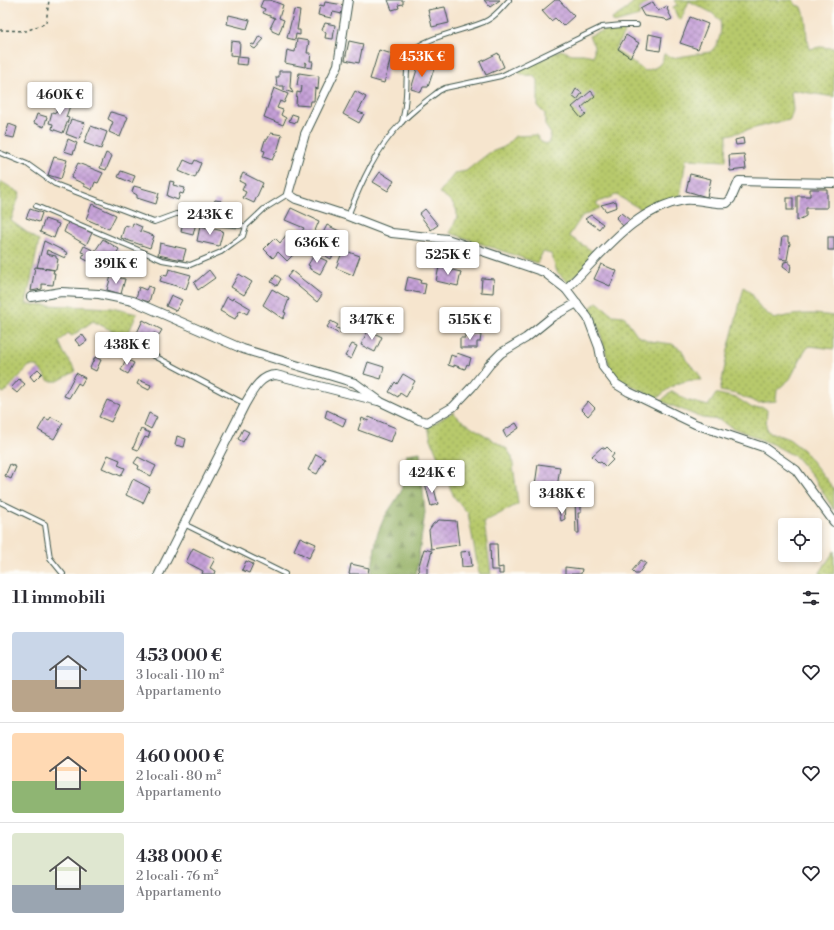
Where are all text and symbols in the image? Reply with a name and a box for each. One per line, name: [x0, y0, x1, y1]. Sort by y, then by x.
pin: 453K €: [389, 44, 455, 78]
text: 453K €: [399, 49, 445, 65]
pin: 460K €: [27, 82, 93, 116]
text: 460K €: [36, 87, 84, 103]
pin: 243K €: [177, 202, 243, 236]
text: 243K €: [187, 207, 233, 223]
pin: 636K €: [284, 230, 350, 264]
text: 636K €: [294, 235, 340, 251]
pin: 525K €: [415, 242, 481, 276]
text: 525K €: [425, 247, 471, 263]
pin: 391K €: [83, 251, 149, 285]
text: 391K €: [95, 256, 137, 272]
pin: 347K €: [339, 307, 405, 341]
pin: 515K €: [437, 307, 503, 341]
text: 347K €: [350, 312, 394, 328]
text: 515K €: [448, 312, 492, 328]
pin: 438K €: [94, 332, 160, 366]
text: 438K €: [104, 337, 150, 353]
pin: 424K €: [399, 460, 465, 494]
text: 424K €: [409, 465, 455, 481]
pin: 348K €: [529, 481, 595, 515]
text: 348K €: [539, 486, 585, 502]
map controls: [778, 518, 822, 562]
button: locate: [778, 518, 822, 562]
text: 11 immobili: [12, 587, 105, 609]
icon: filters: [800, 587, 822, 609]
text: 453 000 €: [136, 645, 222, 667]
icon: home: [44, 648, 92, 696]
icon: heart: [800, 661, 822, 683]
text: 3 locali · 110 m²: [136, 667, 224, 683]
text: Appartamento: [136, 683, 221, 699]
text: 460 000 €: [136, 746, 224, 768]
icon: home: [44, 749, 92, 797]
icon: heart: [800, 762, 822, 784]
text: 2 locali · 80 m²: [136, 768, 221, 784]
text: Appartamento: [136, 784, 221, 800]
text: 438 000 €: [136, 846, 222, 868]
icon: home: [44, 849, 92, 897]
icon: heart: [800, 862, 822, 884]
text: 2 locali · 76 m²: [136, 868, 219, 884]
text: Appartamento: [136, 884, 221, 900]

